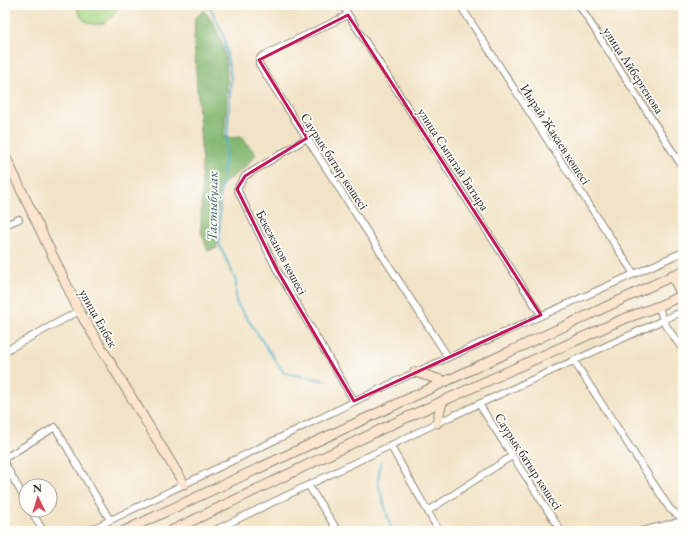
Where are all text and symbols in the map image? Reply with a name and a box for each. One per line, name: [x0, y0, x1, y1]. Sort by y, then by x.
street label: улица Айбергенова: [599, 24, 668, 118]
street label: Иырай Жақаев көшесі: [517, 81, 594, 188]
street label: улица Сыпатай Батыра: [414, 104, 494, 215]
street label: Саурық батыр көшесі: [297, 110, 372, 213]
water label: Тастыбулак: [202, 171, 222, 241]
street label: Бекежанов көшесі: [252, 207, 311, 298]
street label: улица Енбек: [75, 286, 122, 351]
street label: Саурық батыр көшесі: [491, 410, 566, 513]
north arrow: [18, 478, 58, 518]
text: N: [32, 481, 42, 495]

